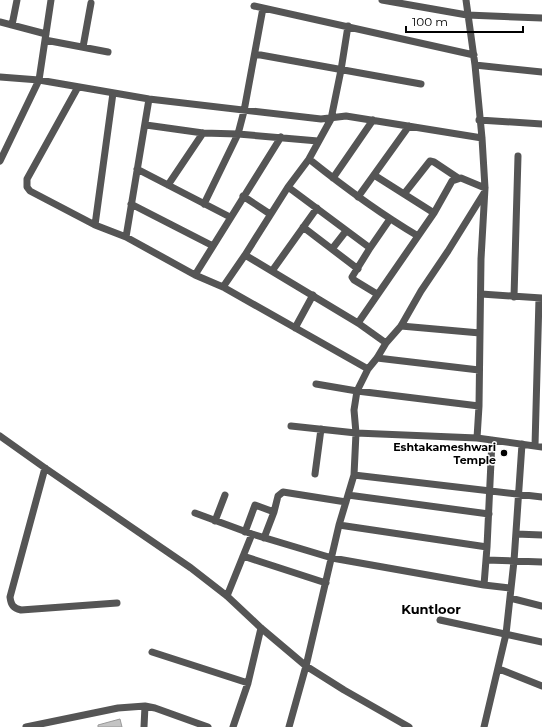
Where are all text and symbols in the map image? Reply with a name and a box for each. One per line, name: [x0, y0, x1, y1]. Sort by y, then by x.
scale bar: [406, 8, 523, 34]
text: 100 m: [412, 14, 448, 29]
place label: Eshtakameshwari Temple: [393, 440, 496, 467]
marker: Eshtakameshwari Temple: [499, 448, 509, 458]
district label: Kuntloor: [401, 601, 461, 617]

